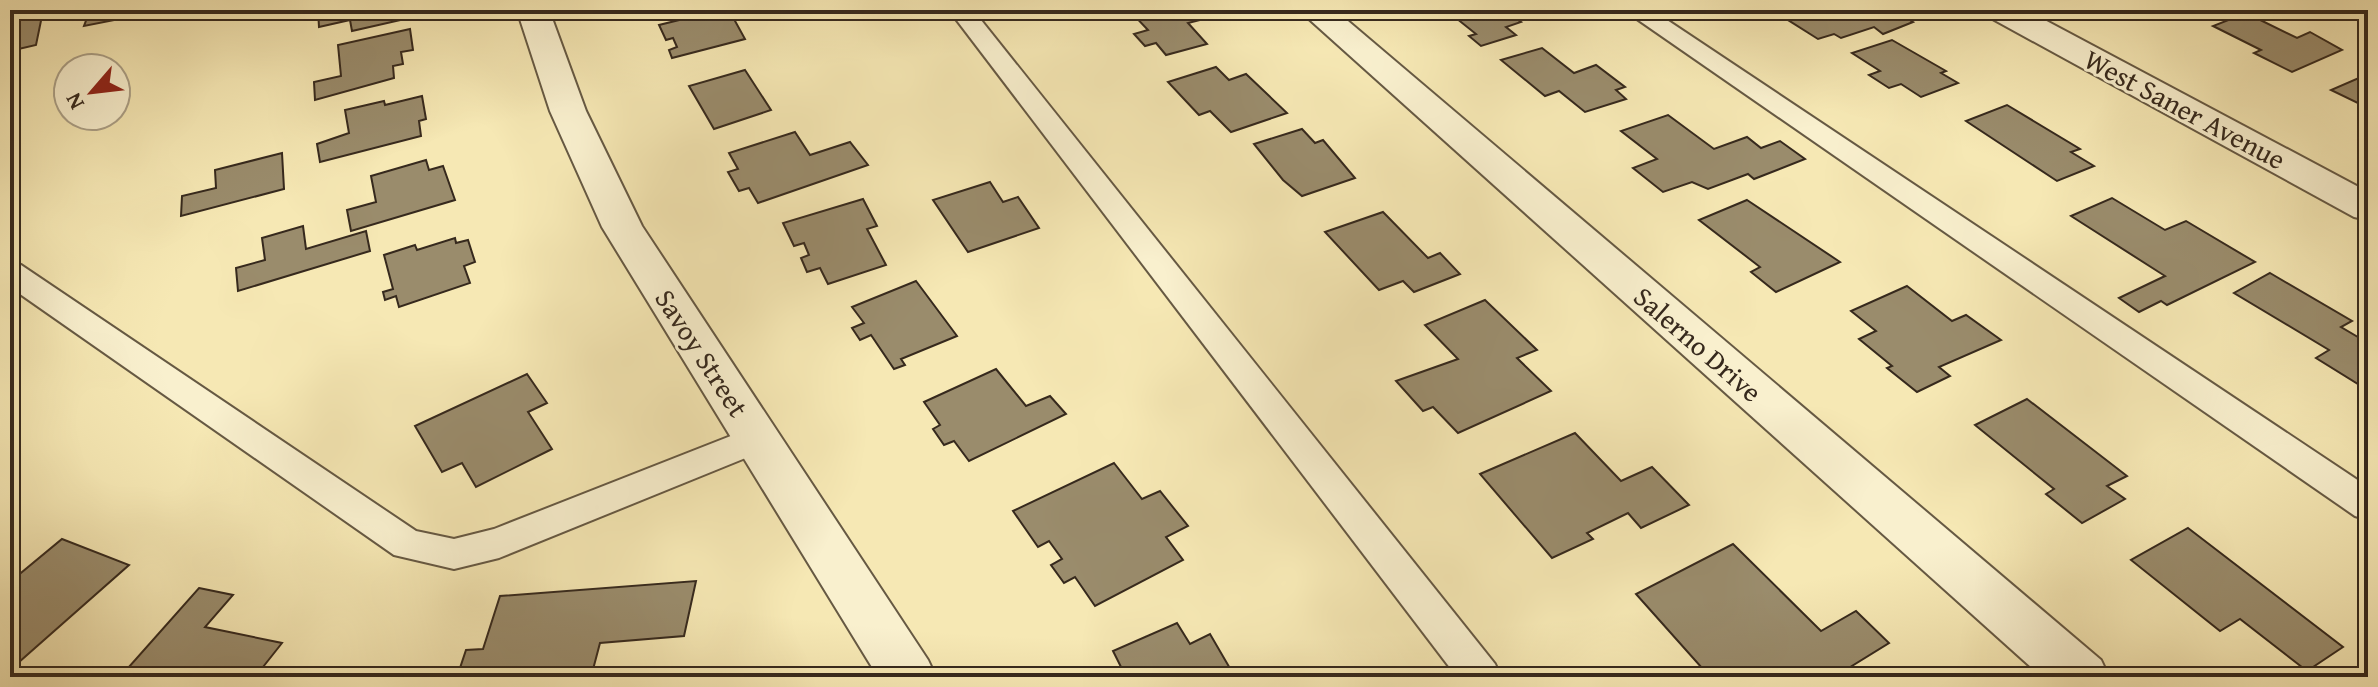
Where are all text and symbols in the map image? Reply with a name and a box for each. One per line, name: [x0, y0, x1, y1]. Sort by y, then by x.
street label: West Saner Avenue: [2077, 38, 2293, 179]
north arrow: [52, 52, 132, 132]
text: N: [57, 87, 92, 115]
street label: Salerno Drive: [1625, 276, 1772, 411]
street label: Savoy Street: [646, 281, 759, 425]

